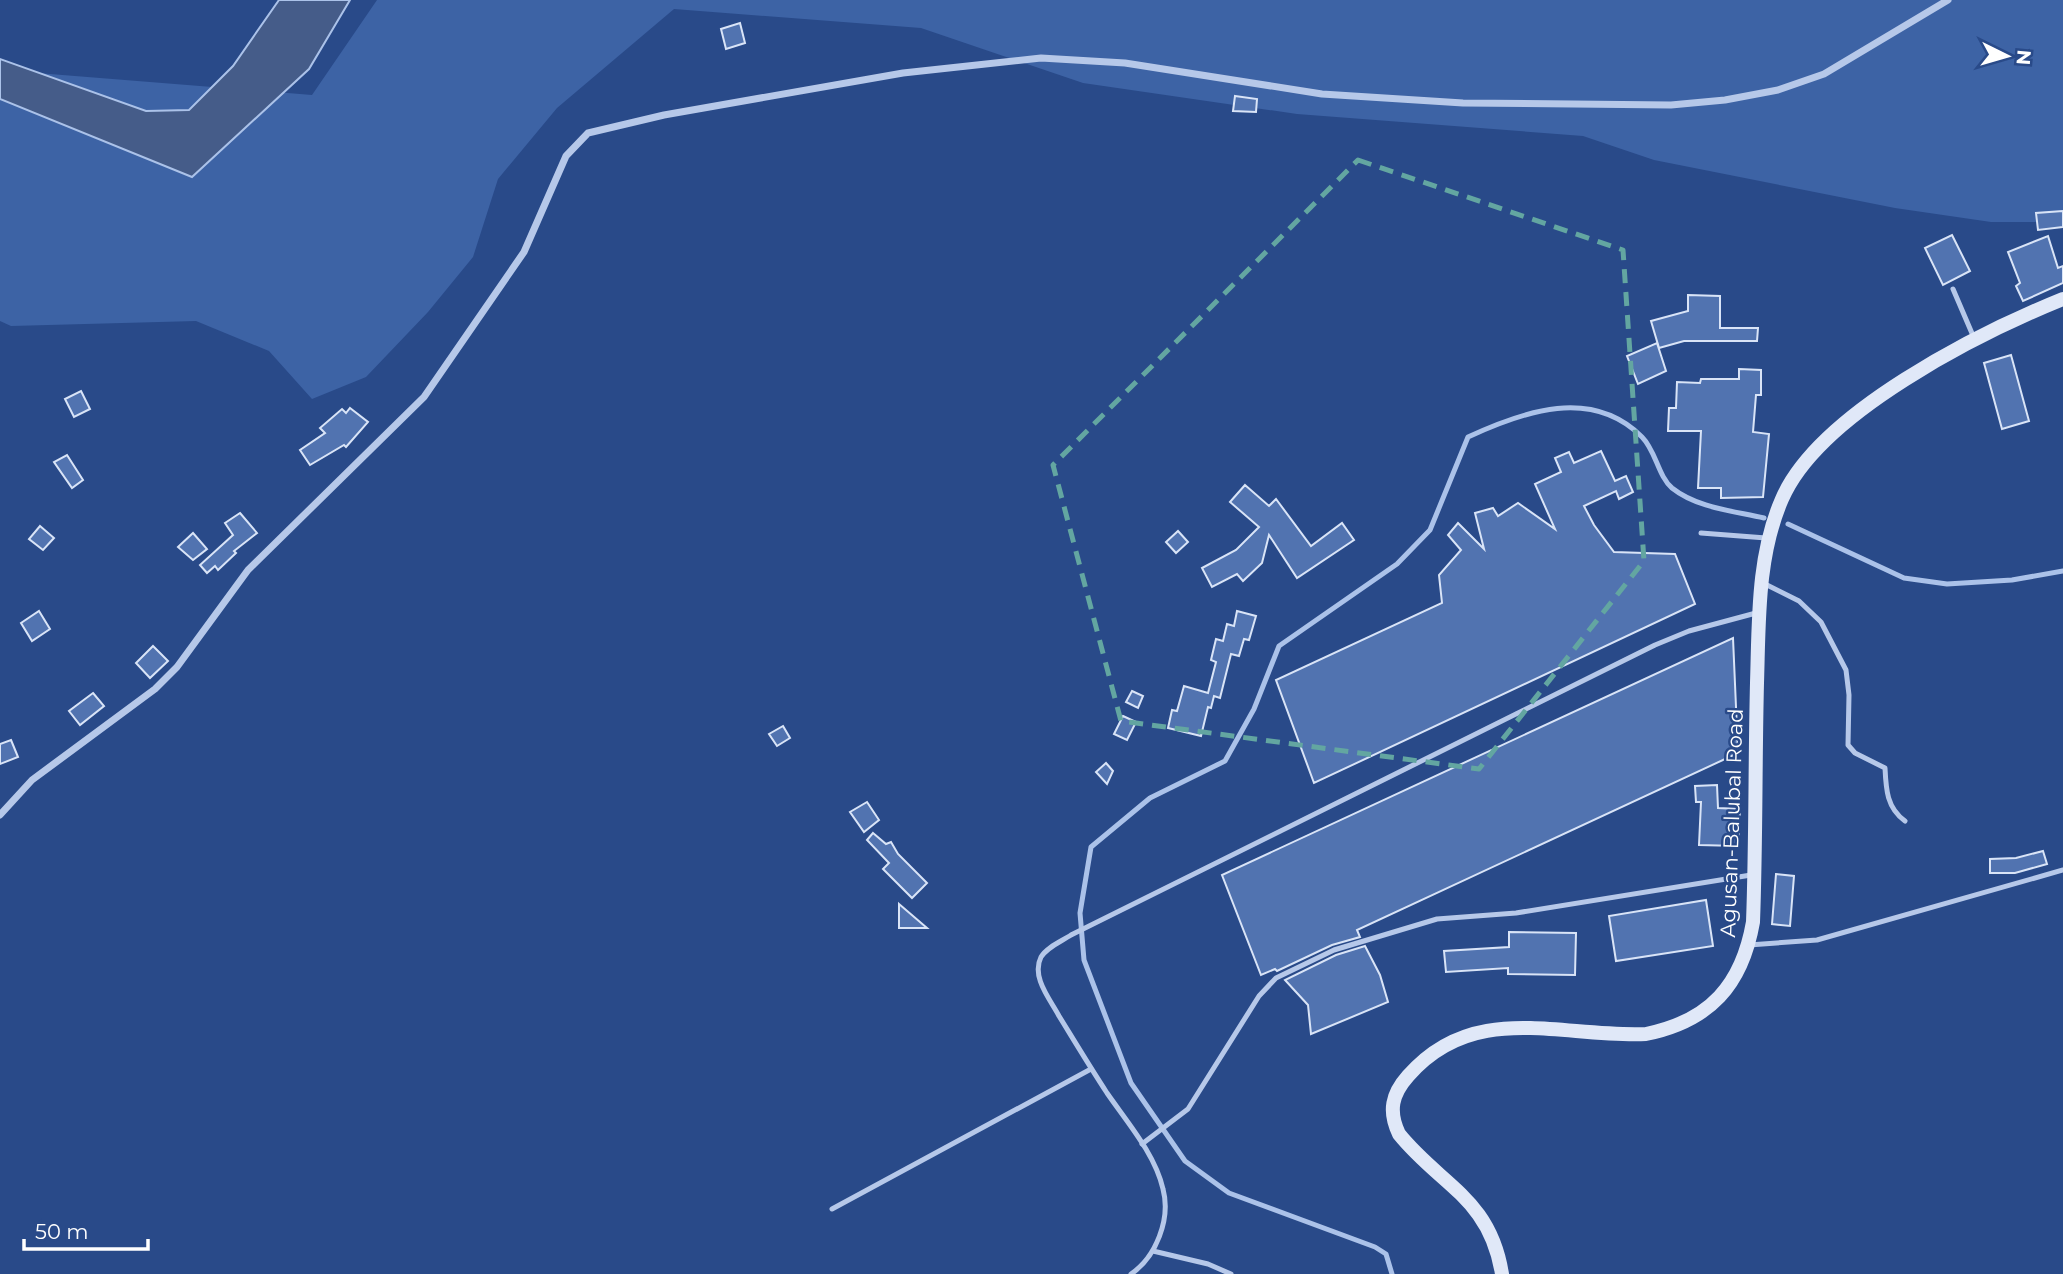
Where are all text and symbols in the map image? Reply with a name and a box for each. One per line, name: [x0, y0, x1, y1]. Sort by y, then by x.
north arrow: [1972, 21, 2042, 91]
text: N: [2011, 49, 2036, 66]
street label: Agusan-Balubal Road: [1715, 708, 1748, 938]
scale bar: [24, 1208, 149, 1252]
text: 50 m: [35, 1219, 89, 1244]

